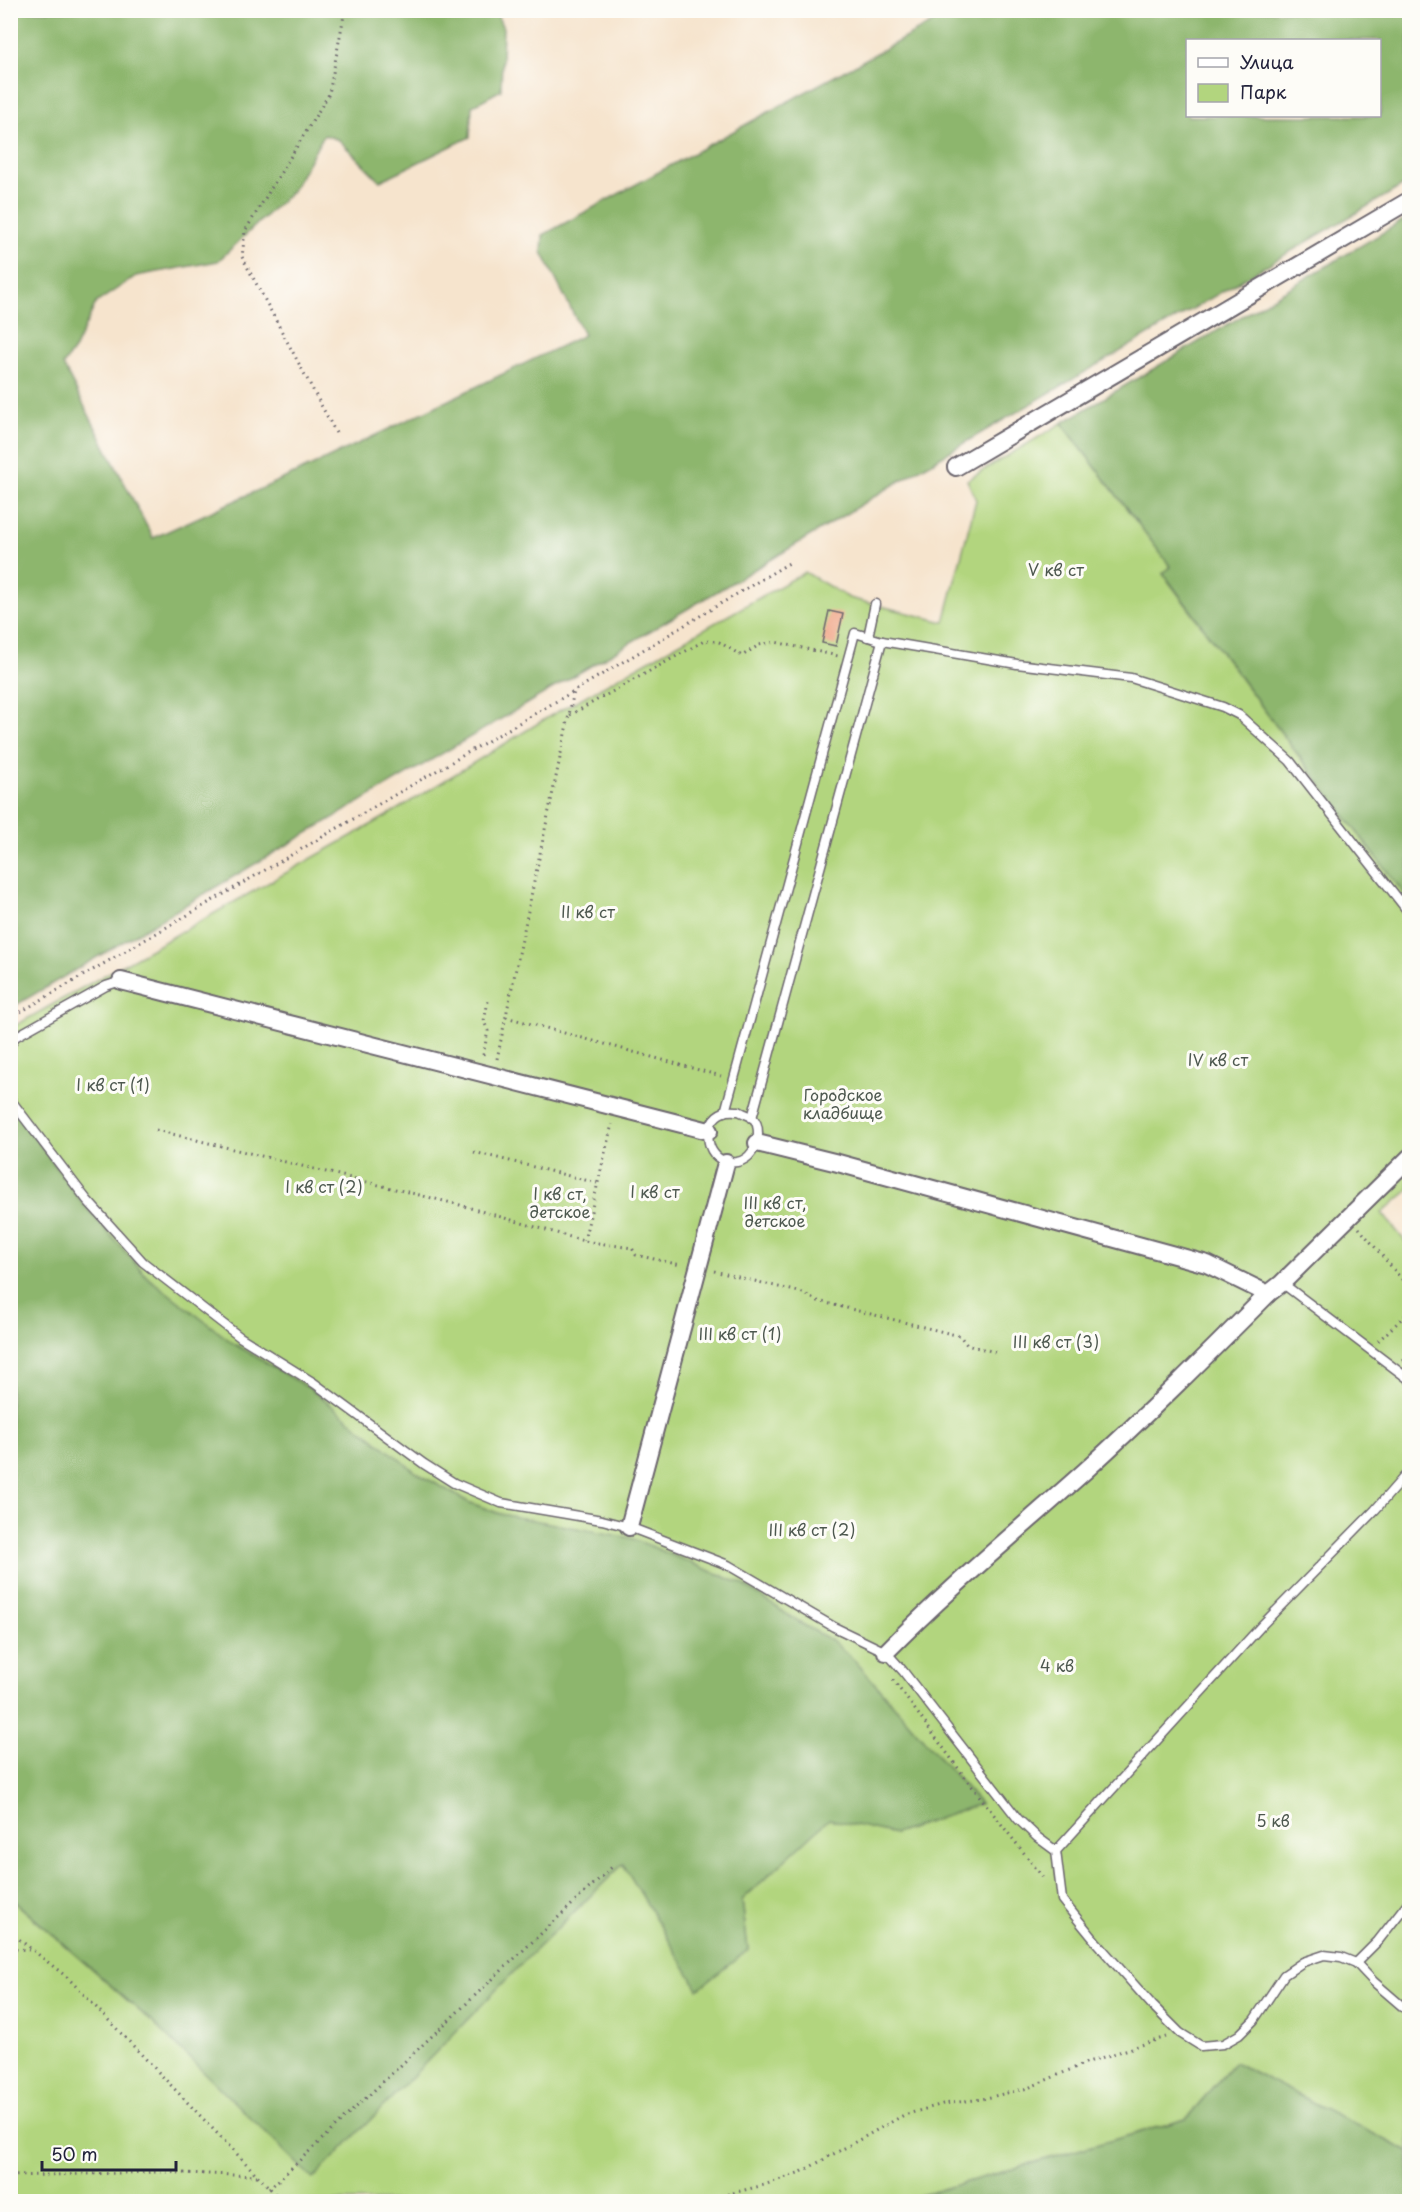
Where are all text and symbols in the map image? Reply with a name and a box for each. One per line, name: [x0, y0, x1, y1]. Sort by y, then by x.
legend: [1186, 39, 1381, 117]
text: Улица: [1240, 48, 1294, 75]
text: Парк: [1240, 78, 1287, 105]
park label: V кв ст: [1028, 557, 1084, 581]
park label: II кв ст: [561, 899, 615, 923]
park label: IV кв ст: [1188, 1047, 1248, 1071]
park label: I кв ст (1): [76, 1072, 150, 1096]
park label: Городское кладбище: [803, 1082, 883, 1124]
park label: I кв ст (2): [285, 1174, 363, 1198]
park label: I кв ст: [630, 1179, 680, 1203]
park label: I кв ст, детское: [530, 1181, 590, 1223]
park label: III кв ст, детское: [744, 1190, 806, 1232]
park label: III кв ст (1): [699, 1321, 781, 1345]
park label: III кв ст (3): [1013, 1329, 1099, 1353]
park label: III кв ст (2): [768, 1517, 856, 1541]
park label: 4 кв: [1040, 1653, 1074, 1677]
park label: 5 кв: [1256, 1808, 1290, 1832]
scale bar: [42, 2134, 176, 2172]
text: 50 m: [51, 2140, 98, 2167]

